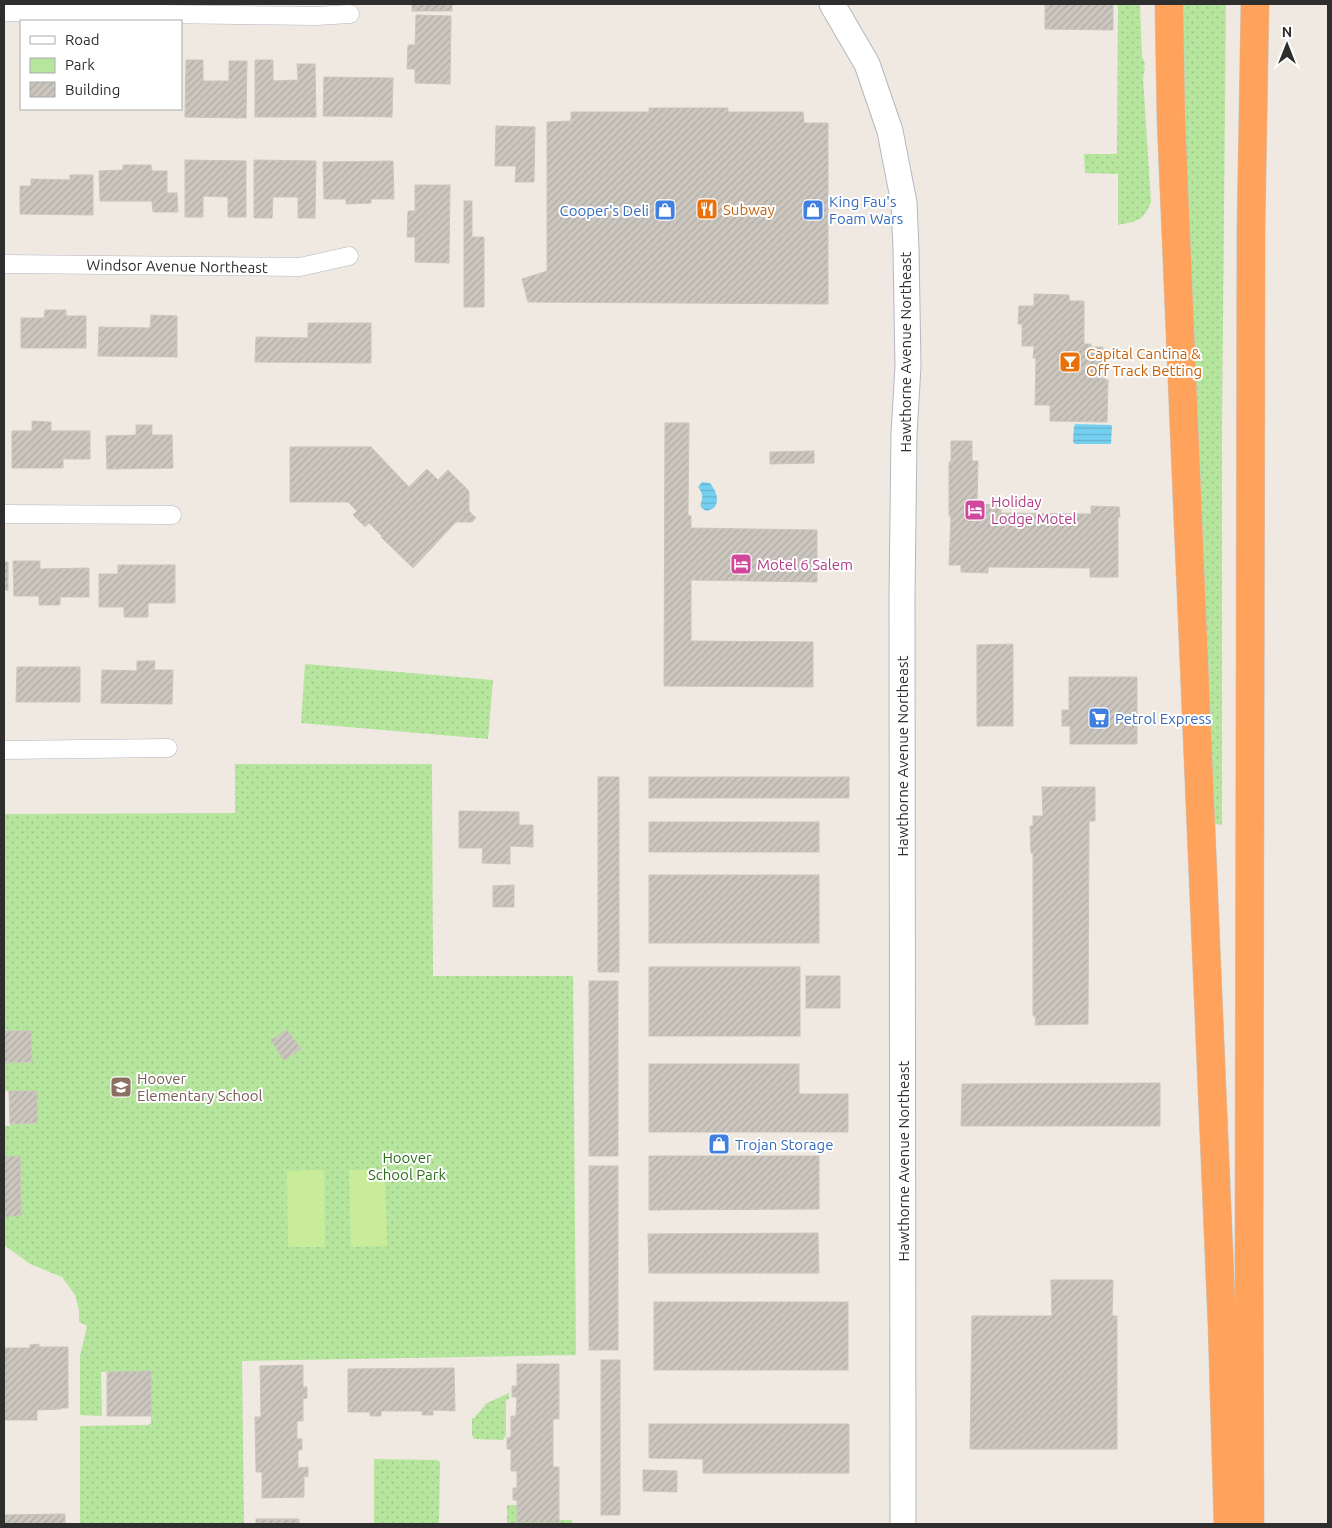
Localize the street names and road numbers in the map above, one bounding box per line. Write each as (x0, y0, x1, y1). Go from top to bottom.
street label: Hawthorne Avenue Northeast (897, 251, 914, 453)
street label: Windsor Avenue Northeast (86, 256, 268, 276)
street label: Hawthorne Avenue Northeast (894, 655, 911, 857)
street label: Hawthorne Avenue Northeast (895, 1060, 912, 1262)

